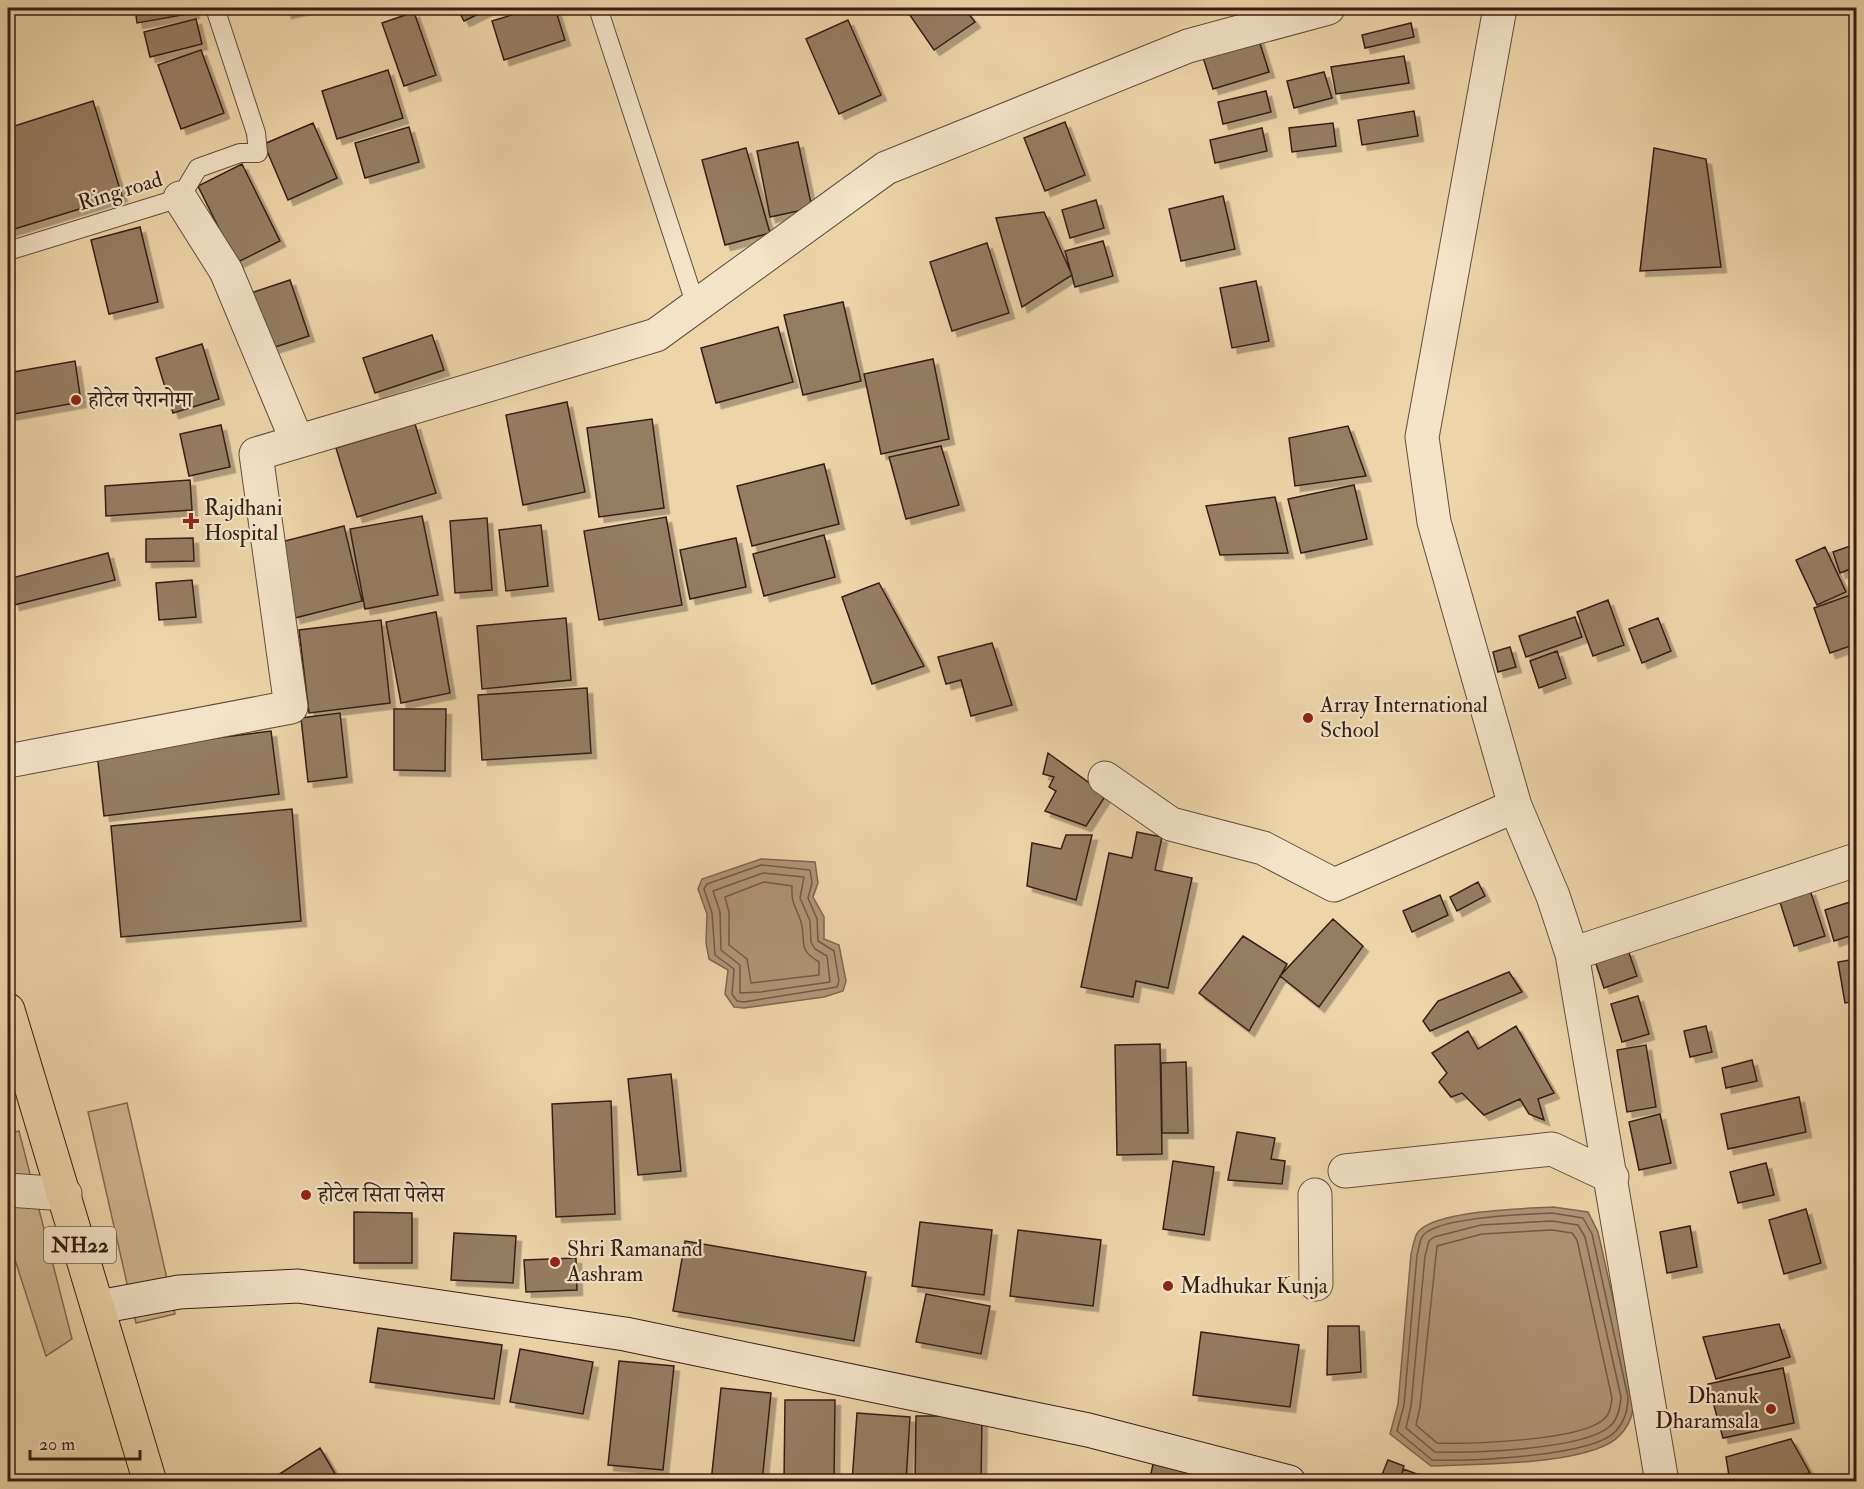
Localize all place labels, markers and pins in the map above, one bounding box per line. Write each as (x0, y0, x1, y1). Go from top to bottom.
place label: होटेल पेरानोमा (87, 386, 194, 414)
marker: होटेल पेरानोमा (69, 393, 83, 407)
place label: Rajdhani Hospital (204, 494, 283, 548)
marker: Rajdhani Hospital (182, 512, 200, 530)
place label: Array International School (1319, 691, 1488, 744)
marker: Array International School (1301, 711, 1315, 725)
place label: होटेल सिता पेलेस (317, 1181, 446, 1209)
marker: होटेल सिता पेलेस (299, 1188, 313, 1202)
place label: Shri Ramanand Aashram (566, 1235, 703, 1288)
marker: Shri Ramanand Aashram (548, 1255, 562, 1269)
place label: Madhukar Kunja (1180, 1272, 1329, 1300)
marker: Madhukar Kunja (1161, 1279, 1175, 1293)
place label: Dhanuk Dharamsala (1655, 1382, 1760, 1435)
marker: Dhanuk Dharamsala (1764, 1402, 1778, 1416)

